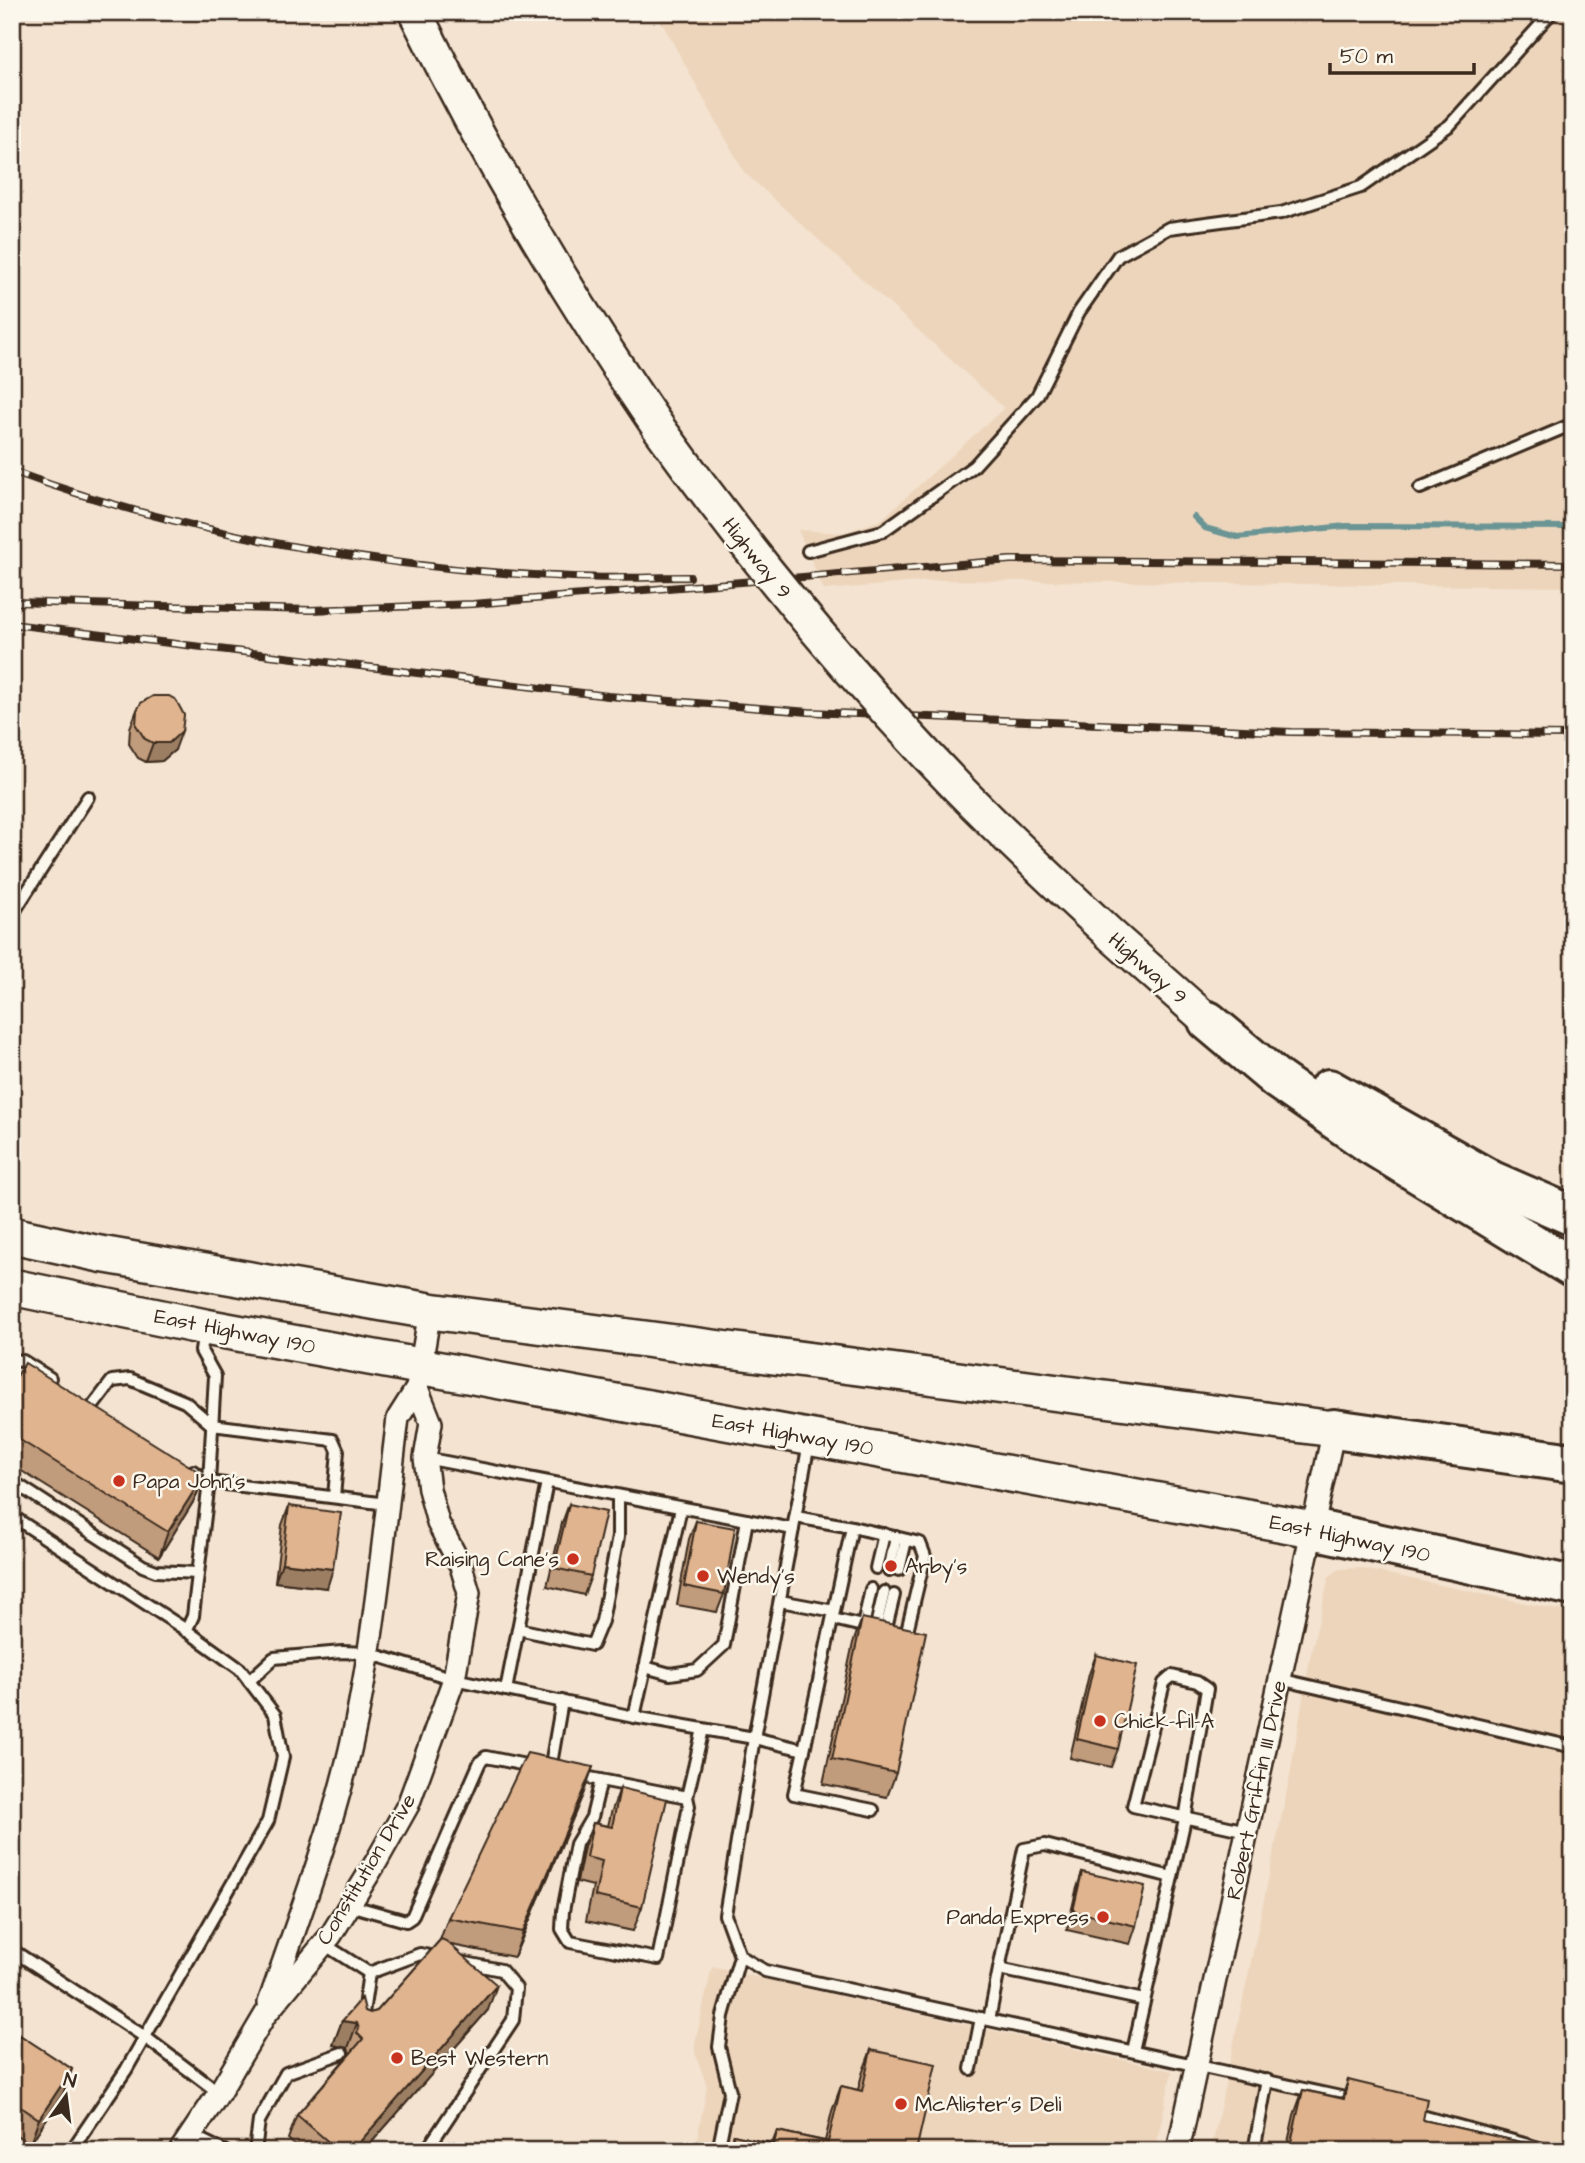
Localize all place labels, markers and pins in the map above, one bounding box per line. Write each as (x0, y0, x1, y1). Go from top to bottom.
place label: Papa John's (133, 1467, 246, 1497)
marker: Papa John's (111, 1473, 127, 1489)
place label: Raising Cane's (425, 1545, 559, 1576)
marker: Raising Cane's (565, 1551, 581, 1567)
place label: Arby's (905, 1552, 967, 1583)
marker: Arby's (883, 1558, 899, 1574)
place label: Wendy's (717, 1562, 795, 1593)
marker: Wendy's (695, 1568, 711, 1584)
place label: Chick-fil-A (1114, 1707, 1215, 1736)
marker: Chick-fil-A (1092, 1713, 1108, 1729)
place label: Panda Express (947, 1903, 1089, 1933)
marker: Panda Express (1095, 1909, 1111, 1925)
place label: Best Western (411, 2044, 548, 2073)
marker: Best Western (389, 2050, 405, 2066)
place label: McAlister's Deli (915, 2090, 1061, 2119)
marker: McAlister's Deli (893, 2096, 909, 2112)

